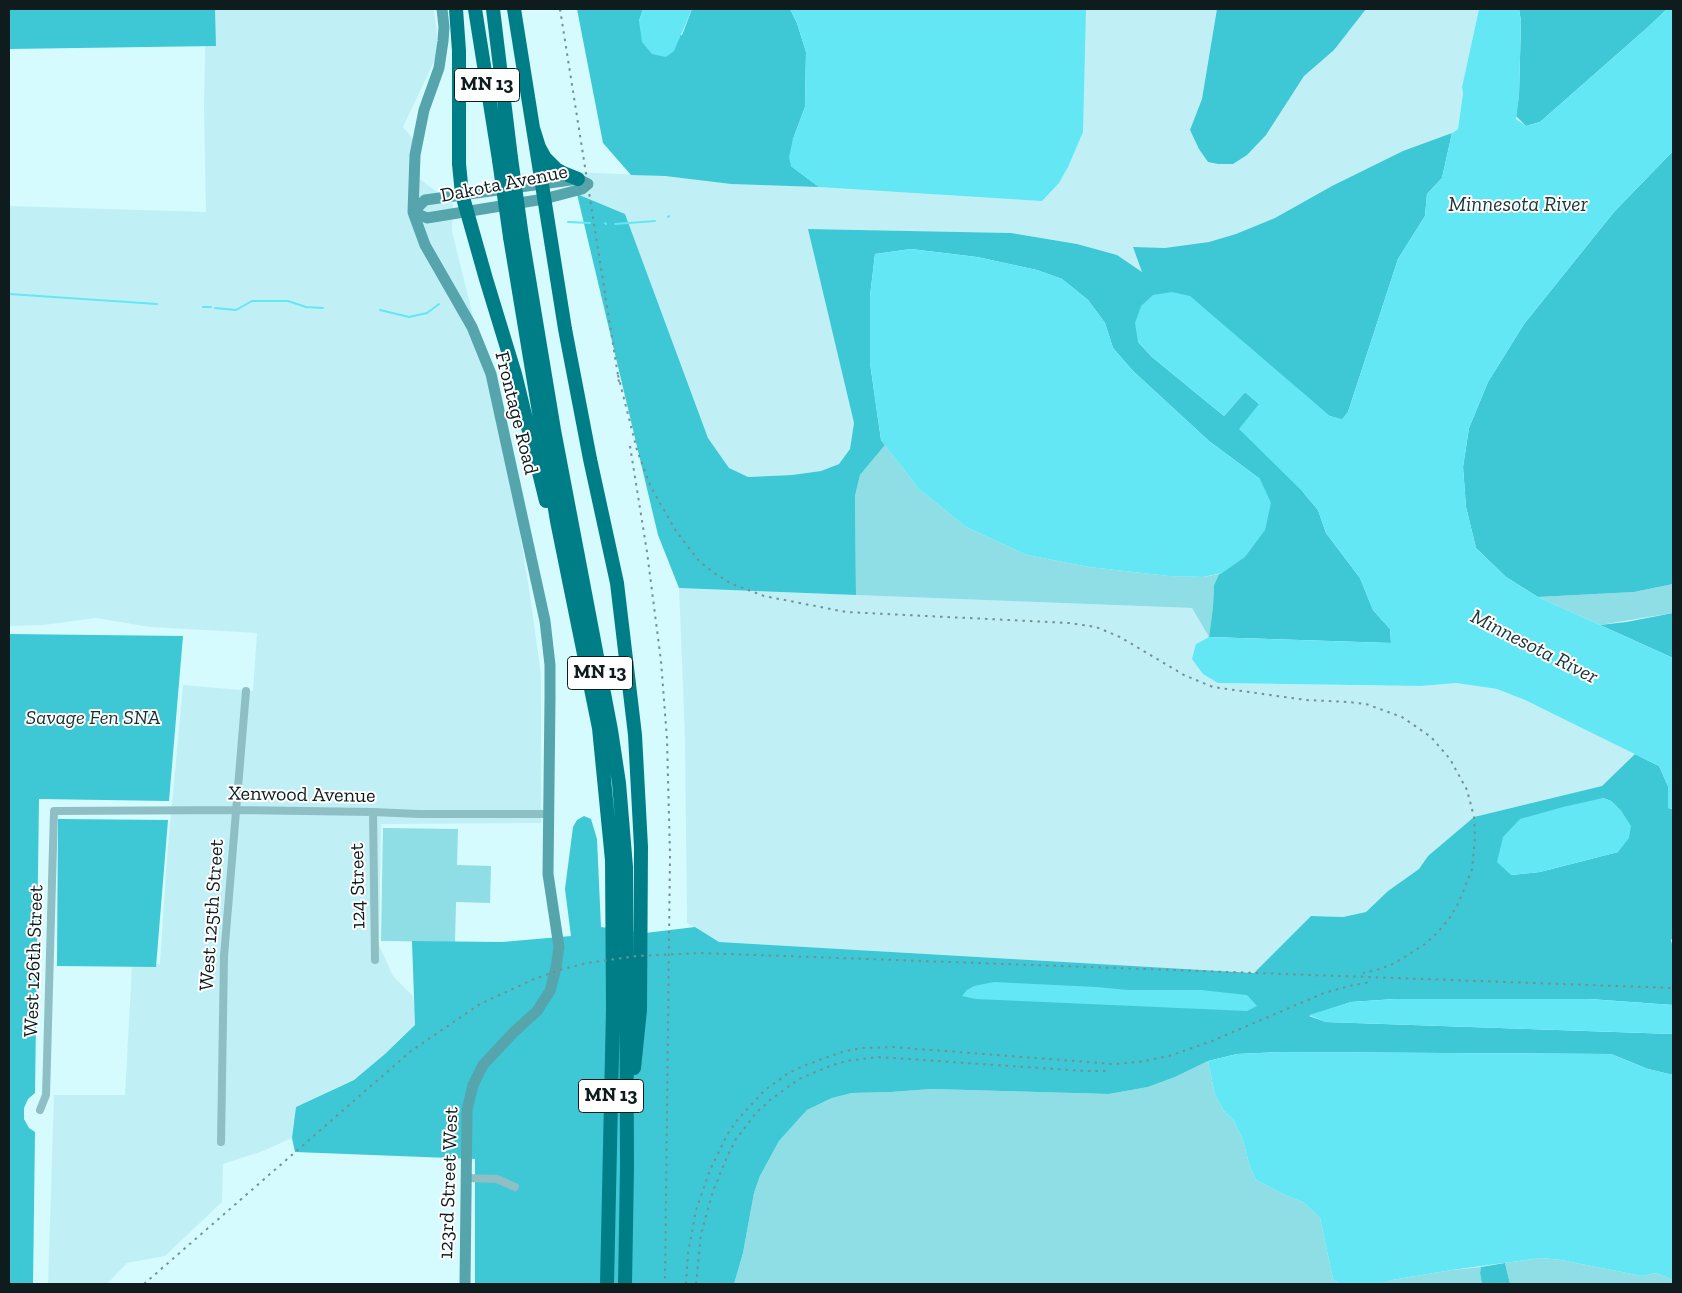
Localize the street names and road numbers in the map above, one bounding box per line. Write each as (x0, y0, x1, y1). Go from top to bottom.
road number: MN 13 (454, 68, 520, 102)
street label: Dakota Avenue (438, 160, 570, 208)
street label: Frontage Road (489, 349, 543, 477)
road number: MN 13 (568, 656, 632, 690)
street label: Xenwood Avenue (228, 782, 376, 808)
street label: West 125th Street (195, 838, 229, 992)
street label: 124 Street (345, 843, 371, 929)
street label: West 126th Street (19, 884, 49, 1038)
road number: MN 13 (578, 1080, 644, 1112)
street label: 123rd Street West (434, 1106, 464, 1260)

